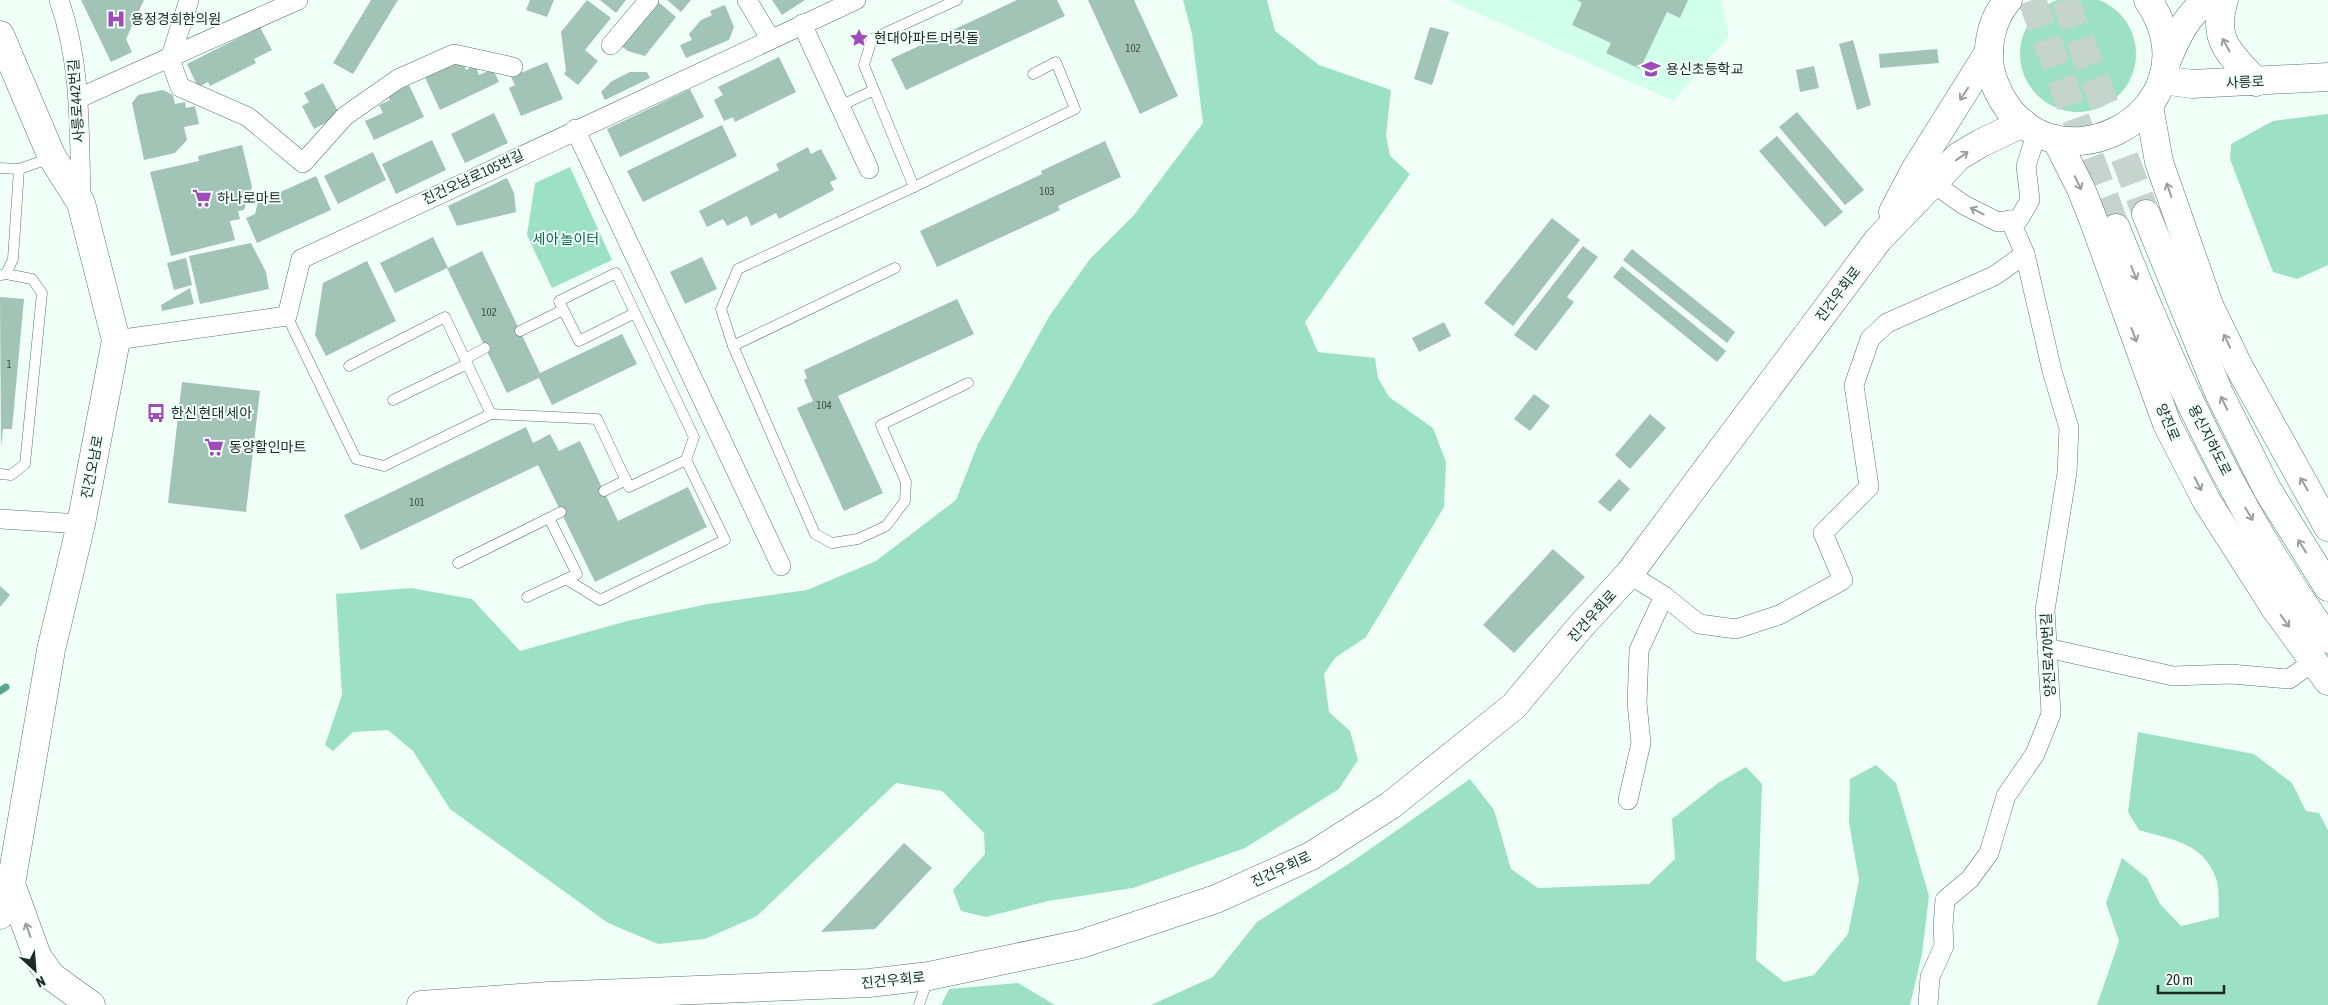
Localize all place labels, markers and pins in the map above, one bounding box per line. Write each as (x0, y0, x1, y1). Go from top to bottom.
hospital icon: 용정경희한의원 (105, 8, 127, 30)
place label: 용정경희한의원 (131, 11, 221, 27)
place icon: 현대아파트 머릿돌 (848, 27, 870, 49)
place label: 현대아파트 머릿돌 (874, 30, 979, 46)
school or university icon: 용신초등학교 (1640, 58, 1662, 80)
place label: 용신초등학교 (1666, 61, 1743, 77)
supermarket icon: 하나로마트 (191, 187, 213, 209)
place label: 하나로마트 (217, 190, 282, 206)
bus stop icon: 한신 현대 세아 (145, 402, 167, 424)
place label: 한신 현대 세아 (171, 405, 252, 421)
supermarket icon: 동양할인마트 (203, 436, 225, 458)
place label: 동양할인마트 (229, 439, 306, 455)

